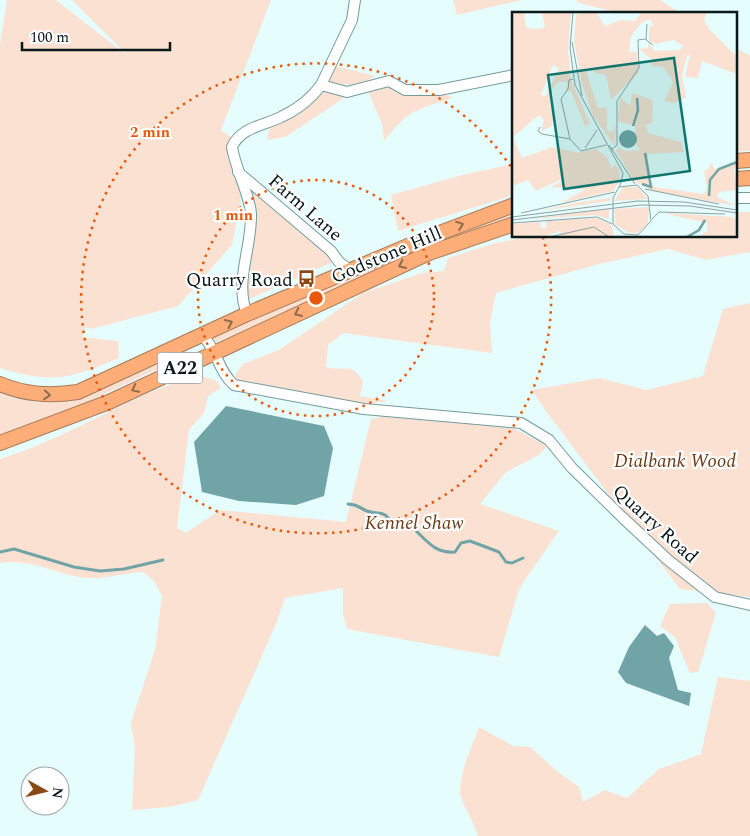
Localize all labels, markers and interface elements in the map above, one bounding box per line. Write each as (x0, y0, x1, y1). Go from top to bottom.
inset map (512, 12, 738, 238)
scale bar (22, 20, 170, 52)
text: 100 m (30, 26, 69, 49)
text: 2 min (130, 121, 170, 144)
street label: Farm Lane (261, 167, 349, 249)
text: 1 min (213, 204, 253, 227)
street label: Godstone Hill (327, 219, 447, 292)
one-way arrow (455, 221, 464, 231)
one-way arrow (398, 259, 407, 270)
place label: Quarry Road (186, 266, 293, 295)
bus stop icon: Quarry Road (297, 269, 317, 289)
centre of rings (307, 289, 325, 307)
one-way arrow (294, 307, 303, 318)
one-way arrow (224, 318, 233, 329)
road number: A22 (158, 352, 202, 383)
one-way arrow (131, 383, 140, 394)
one-way arrow (43, 389, 51, 400)
park label: Dialbank Wood (614, 447, 736, 476)
street label: Quarry Road (606, 478, 704, 571)
park label: Kennel Shaw (365, 509, 464, 538)
north arrow (20, 766, 70, 816)
text: N (46, 786, 69, 800)

